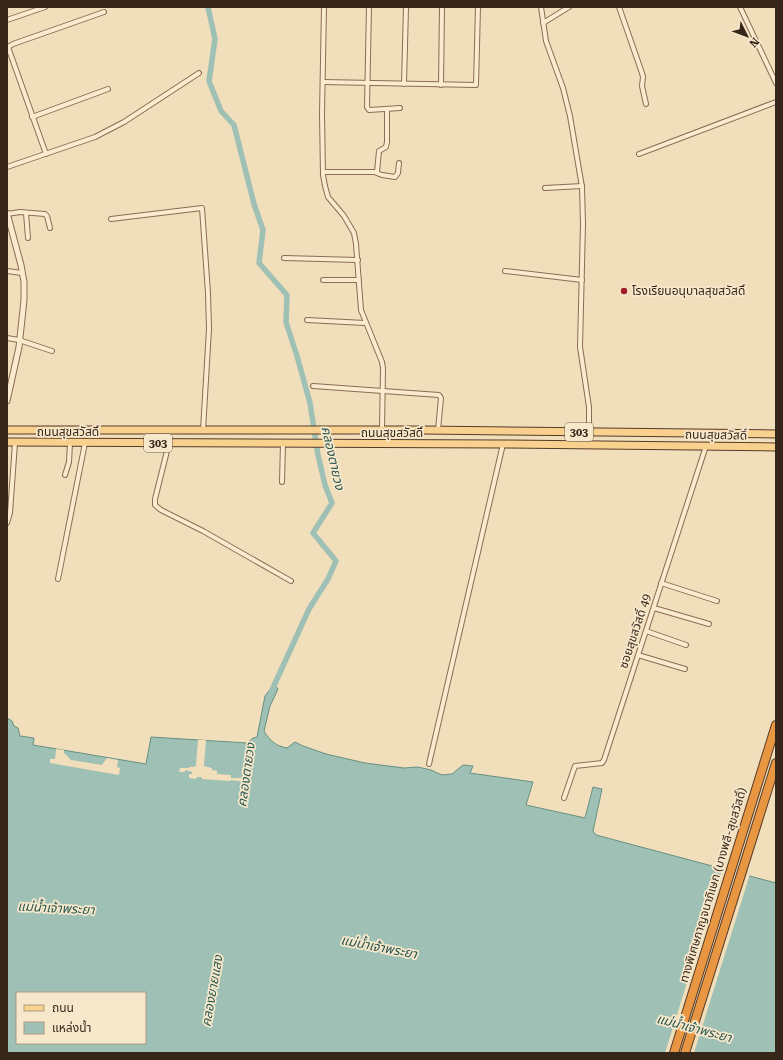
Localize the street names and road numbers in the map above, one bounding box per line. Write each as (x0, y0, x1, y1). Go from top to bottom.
road number: 303 (565, 423, 593, 441)
street label: ถนนสุขสวัสดิ์ (37, 425, 99, 439)
street label: ถนนสุขสวัสดิ์ (361, 426, 423, 440)
street label: ถนนสุขสวัสดิ์ (685, 427, 747, 443)
road number: 303 (144, 434, 172, 452)
street label: ซอยสุขสวัสดิ์ 49 (616, 592, 654, 670)
street label: ทางพิเศษกาญจนาภิเษก (บางพลี-สุขสวัสดิ์) (676, 786, 749, 984)

